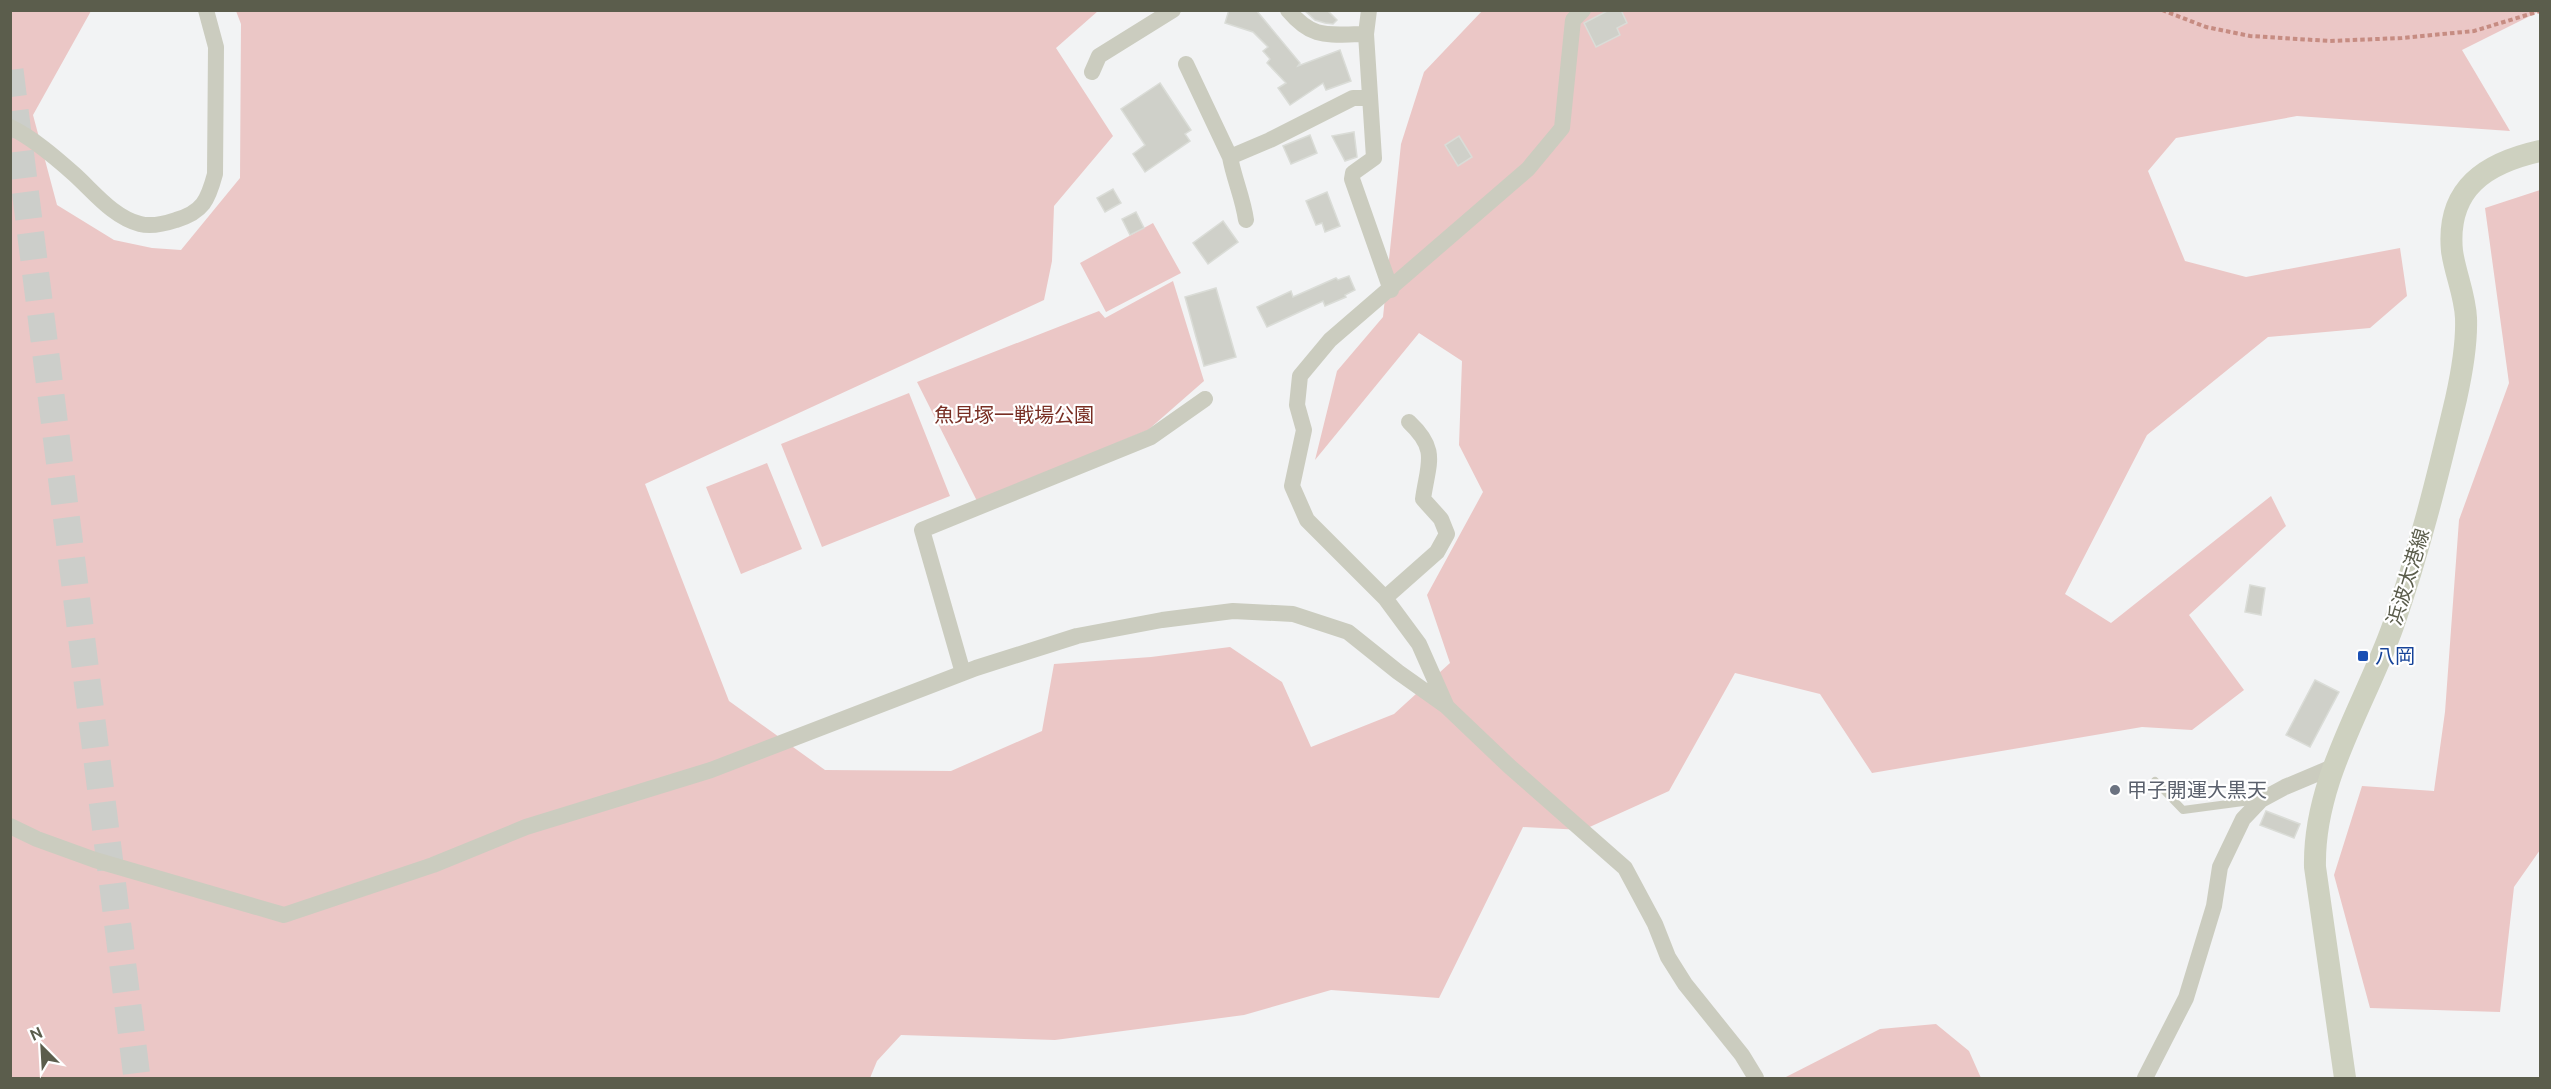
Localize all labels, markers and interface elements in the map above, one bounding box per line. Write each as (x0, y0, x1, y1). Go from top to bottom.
park label: 魚見塚一戦場公園 (934, 403, 1094, 426)
street label: 浜波太港線 (2382, 526, 2433, 628)
place label: 八岡 (2375, 644, 2415, 667)
marker: 八岡 (2356, 649, 2370, 663)
place label: 甲子開運大黒天 (2127, 778, 2267, 801)
marker: 甲子開運大黒天 (2108, 783, 2122, 797)
north arrow (12, 1017, 72, 1077)
text: N (27, 1023, 45, 1044)

